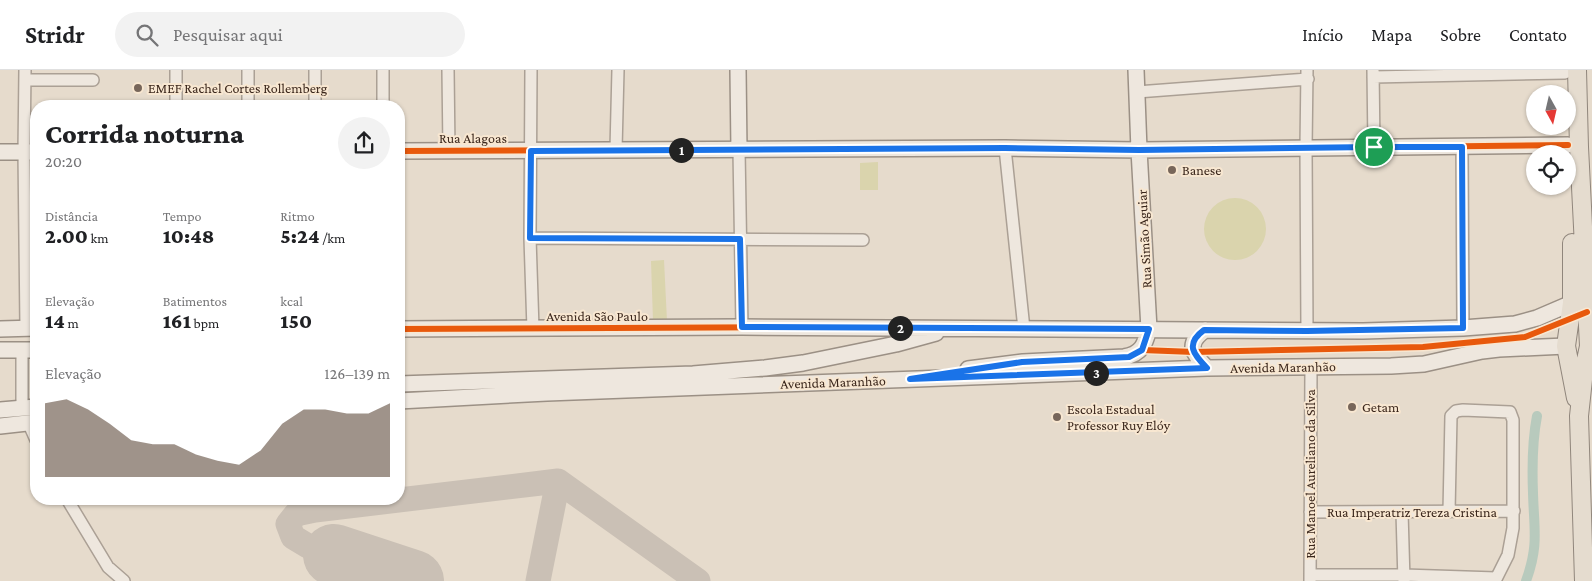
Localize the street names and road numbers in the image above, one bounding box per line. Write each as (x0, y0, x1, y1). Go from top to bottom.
street label: Rua Alagoas (439, 130, 507, 146)
street label: Rua Simão Aguiar (1133, 189, 1155, 289)
street label: Avenida São Paulo (546, 308, 648, 324)
street label: Avenida Maranhão (1230, 358, 1336, 376)
street label: Avenida Maranhão (780, 372, 886, 392)
street label: Rua Manoel Aureliano da Silva (1302, 389, 1318, 559)
street label: Rua Imperatriz Tereza Cristina (1327, 504, 1497, 520)

